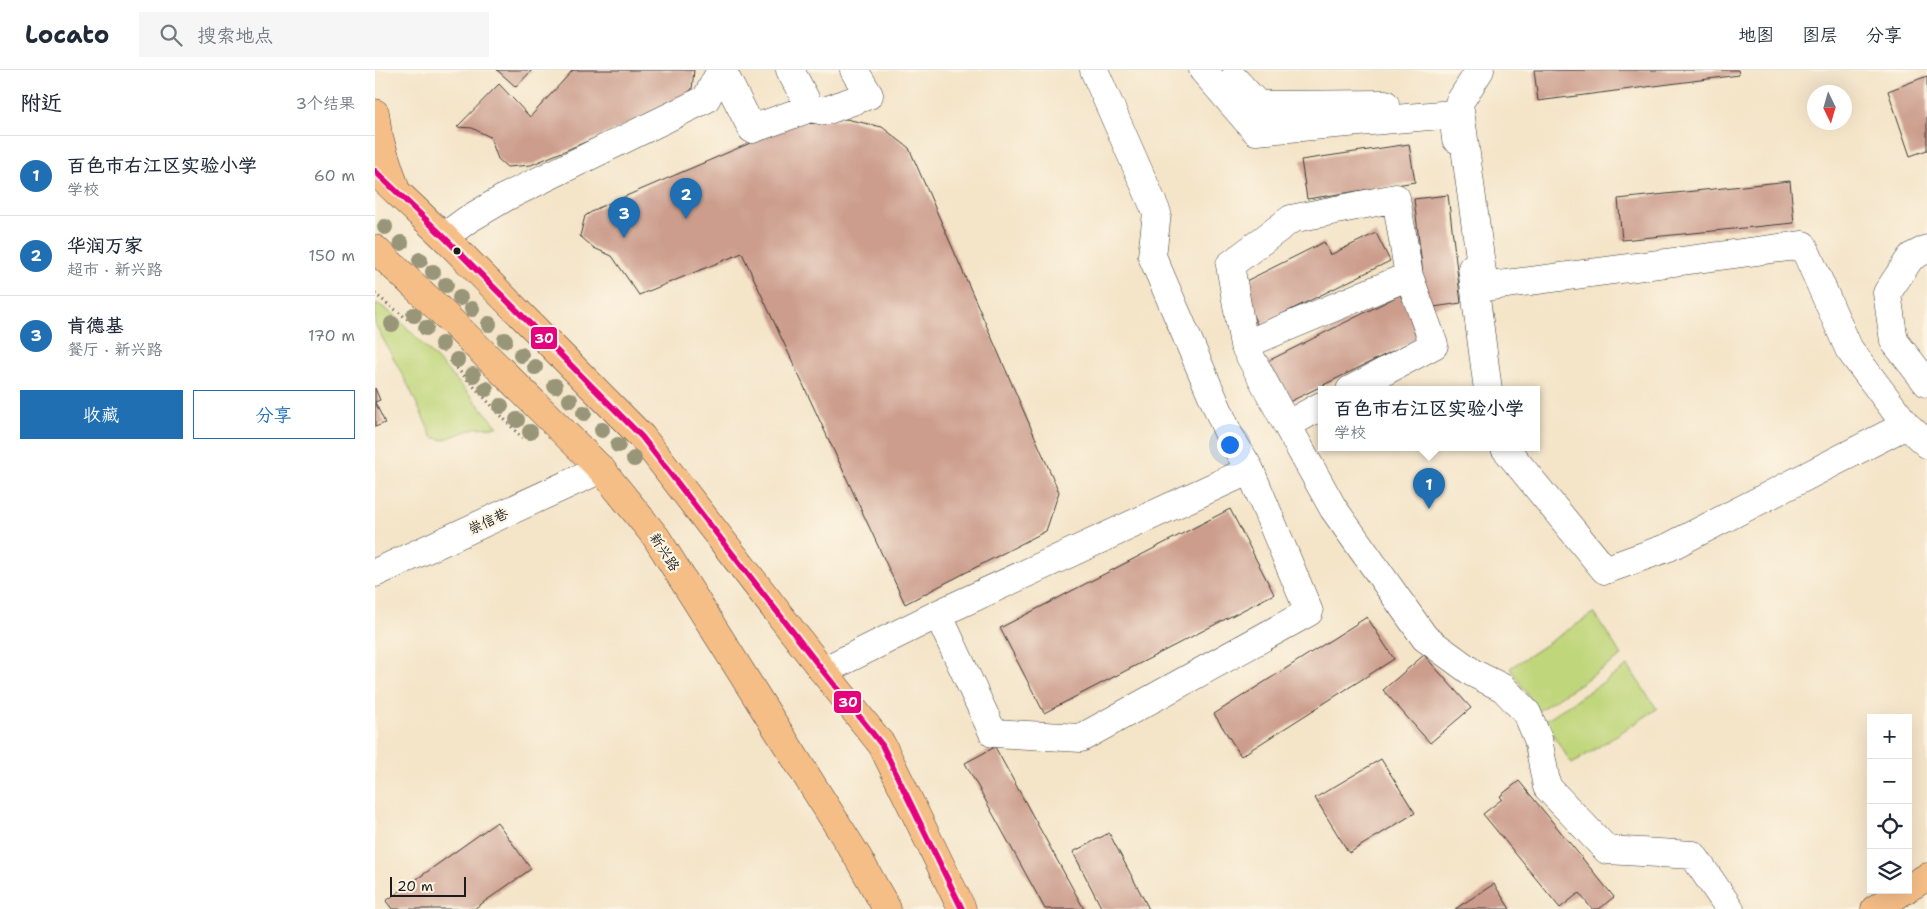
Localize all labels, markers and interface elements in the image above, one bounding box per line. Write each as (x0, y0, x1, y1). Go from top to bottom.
search box (139, 12, 489, 57)
text: Locato (25, 19, 109, 51)
icon: search (157, 21, 185, 49)
text: 搜索地点 (197, 23, 273, 48)
text: 地图 (1738, 23, 1774, 47)
text: 图层 (1802, 23, 1838, 47)
text: 分享 (1866, 23, 1902, 47)
north arrow (1807, 85, 1852, 130)
text: 附近 (20, 89, 62, 117)
text: 3个结果 (296, 93, 355, 114)
text: 百色市右江区实验小学 (67, 153, 257, 178)
text: 1 (32, 165, 40, 186)
text: 60 m (314, 165, 355, 186)
pin: 2 (670, 178, 702, 219)
text: 学校 (67, 179, 99, 200)
pin: 3 (608, 197, 640, 238)
text: 华润万家 (67, 233, 143, 258)
text: 2 (30, 245, 42, 266)
text: 150 m (308, 245, 355, 266)
unlabelled marker (452, 246, 462, 256)
text: 超市 · 新兴路 (67, 259, 162, 280)
text: 肯德基 (67, 313, 124, 338)
text: 3 (30, 325, 42, 346)
text: 170 m (308, 325, 355, 346)
line badge: 30 (530, 326, 558, 350)
text: 30 (534, 329, 554, 347)
text: 餐厅 · 新兴路 (67, 339, 162, 360)
popup (1318, 386, 1540, 451)
button: 收藏 (20, 390, 183, 439)
button: 分享 (193, 390, 355, 439)
text: 百色市右江区实验小学 (1334, 396, 1524, 421)
text: 学校 (1334, 422, 1366, 443)
your location (1217, 432, 1243, 458)
pin: 1 (1413, 468, 1445, 509)
street label: 崇信巷 (465, 504, 512, 538)
street label: 新兴路 (646, 529, 684, 575)
line badge: 30 (833, 690, 862, 714)
text: 30 (838, 693, 858, 711)
map controls (1867, 714, 1912, 894)
button: + (1867, 714, 1912, 759)
button: − (1867, 759, 1912, 804)
button: locate (1867, 804, 1912, 849)
button: layers (1867, 849, 1912, 894)
scale bar (390, 874, 466, 897)
text: 20 m (397, 877, 433, 895)

